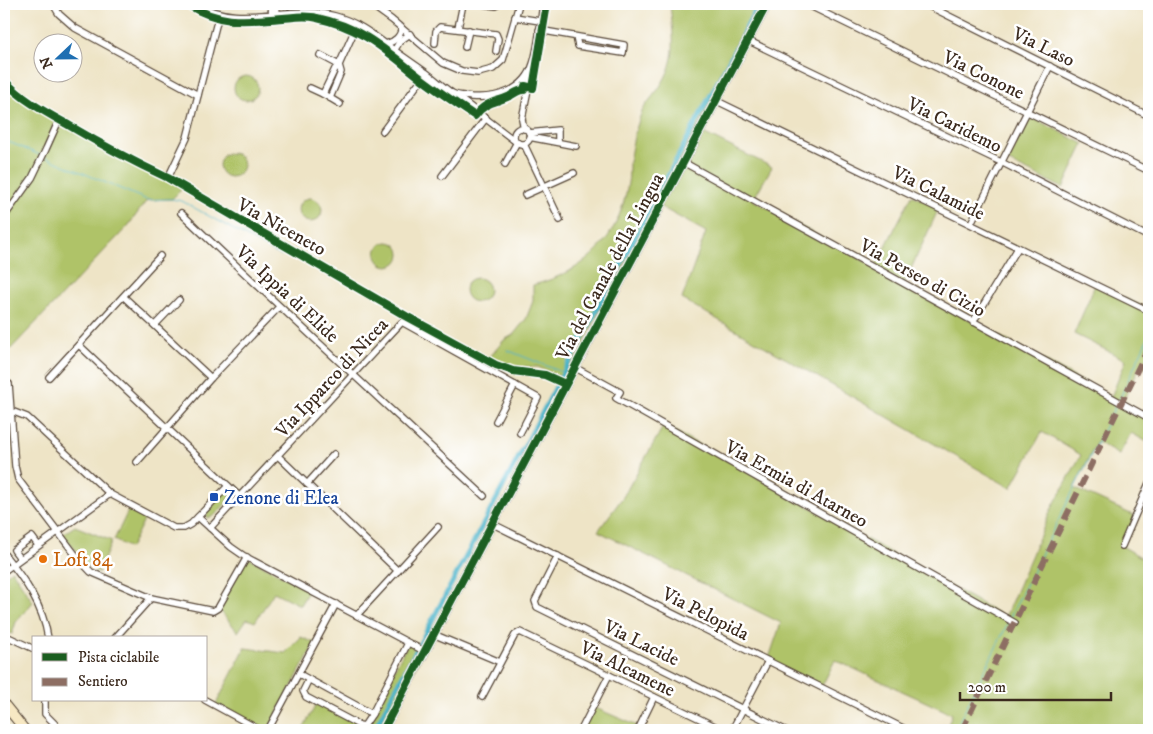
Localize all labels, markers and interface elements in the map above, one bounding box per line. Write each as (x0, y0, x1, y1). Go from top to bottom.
street label: Via Laso (1008, 22, 1078, 72)
north arrow (32, 32, 82, 82)
street label: Via Conone (938, 45, 1028, 105)
text: N (36, 53, 57, 71)
street label: Via Caridemo (902, 92, 1005, 158)
street label: Via Calamide (887, 161, 988, 226)
street label: Via del Canale della Lingua (551, 169, 669, 365)
street label: Via Niceneto (232, 193, 330, 261)
street label: Via Perseo di Cizio (854, 234, 989, 322)
street label: Via Ippia di Elide (230, 240, 343, 348)
street label: Via Ipparco di Nicea (270, 314, 393, 443)
street label: Via Ermia di Atarneo (720, 435, 872, 533)
place label: Zenone di Elea (224, 487, 338, 510)
marker: Zenone di Elea (208, 491, 220, 503)
place label: Loft 84 (53, 549, 114, 572)
marker: Loft 84 (37, 553, 49, 565)
street label: Via Pelopida (657, 582, 753, 646)
street label: Via Lacide (599, 615, 683, 672)
legend (32, 636, 208, 702)
street label: Via Alcamene (575, 636, 679, 702)
text: Pista ciclabile (78, 648, 159, 667)
scale bar (960, 669, 1112, 701)
text: Sentiero (78, 672, 128, 691)
text: 200 m (968, 678, 1006, 697)

